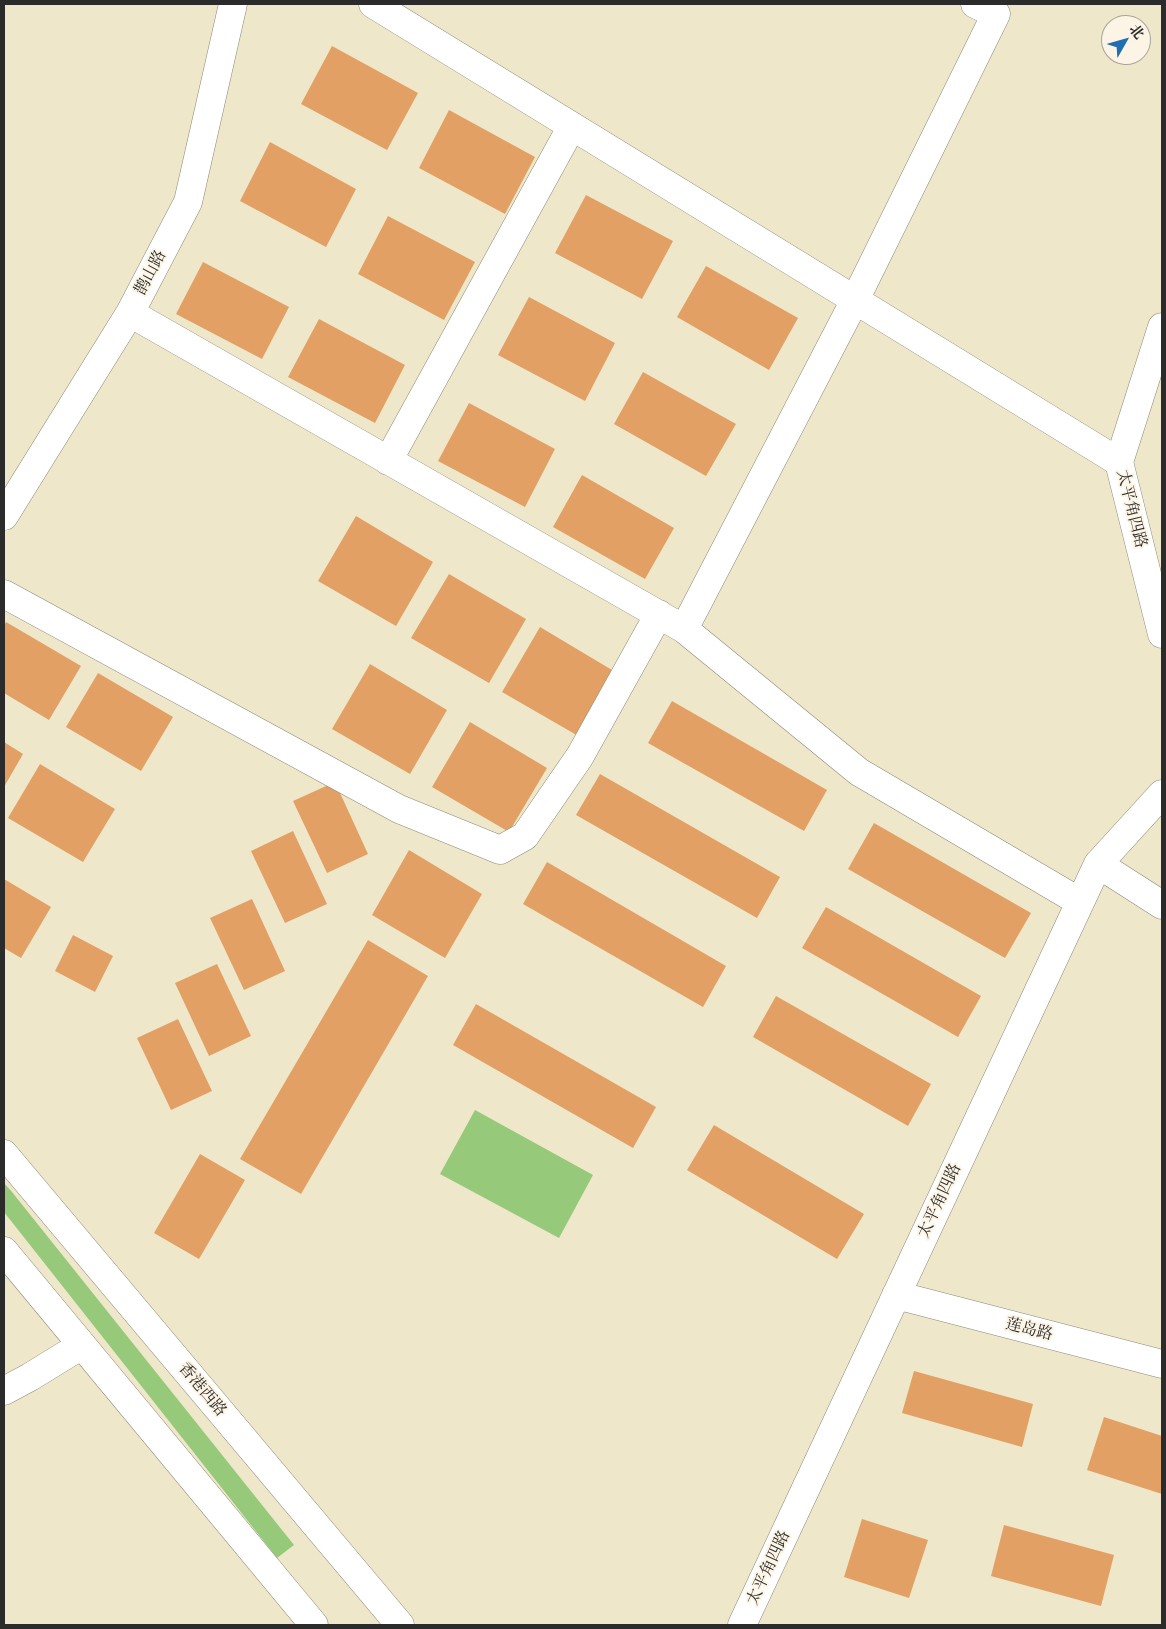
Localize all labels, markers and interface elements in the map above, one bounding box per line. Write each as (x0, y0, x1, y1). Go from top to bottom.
north arrow (1101, 15, 1151, 65)
text: 北 (1125, 20, 1149, 43)
street label: 鹊山路 (131, 247, 171, 299)
street label: 太平角四路 (1112, 468, 1150, 550)
street label: 太平角四路 (914, 1161, 966, 1241)
street label: 莲岛路 (1003, 1315, 1055, 1345)
street label: 香港西路 (174, 1359, 230, 1421)
street label: 太平角四路 (743, 1528, 795, 1608)

